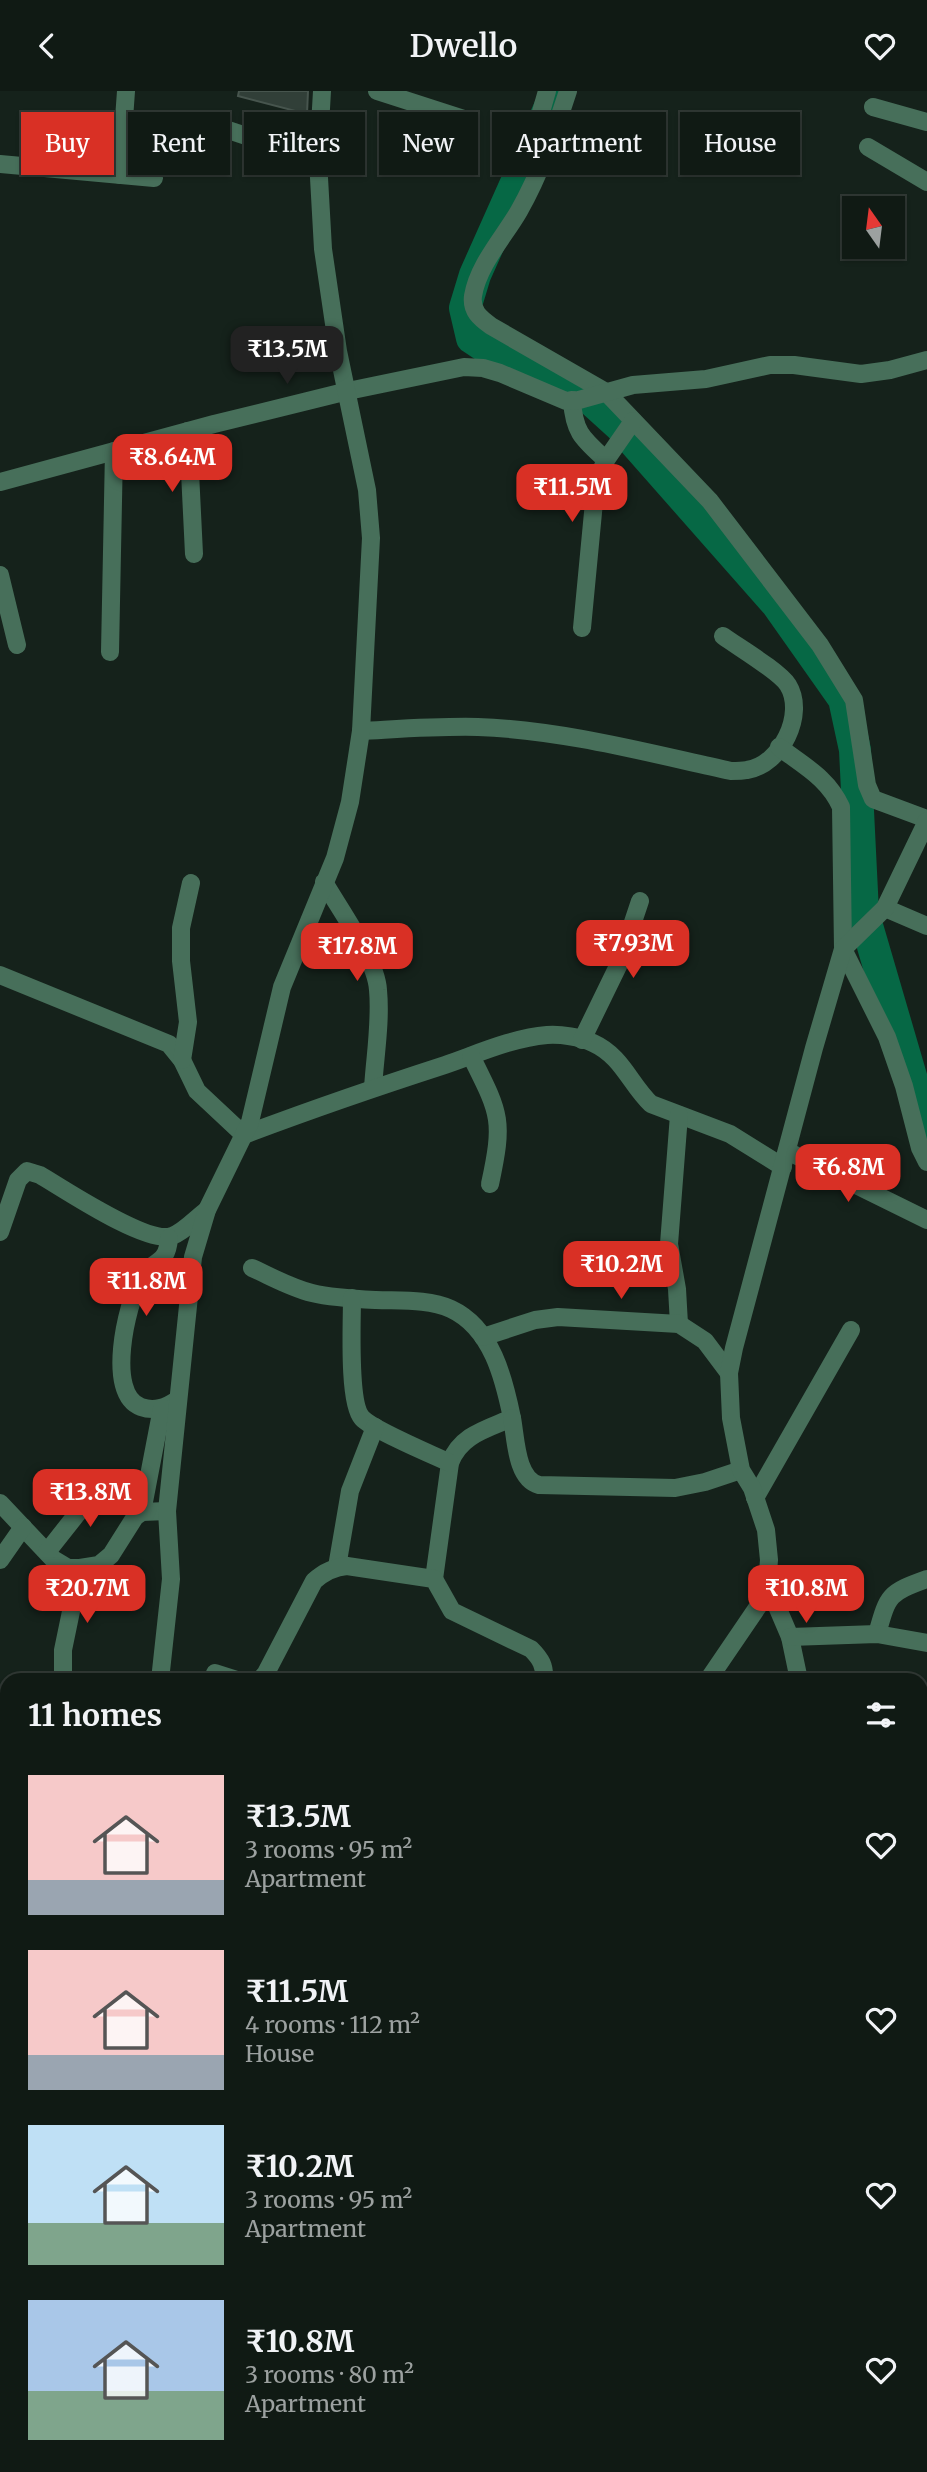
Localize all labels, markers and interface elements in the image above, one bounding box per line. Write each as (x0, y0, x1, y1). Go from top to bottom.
text: Dwello (410, 26, 517, 66)
icon: back (28, 27, 66, 65)
icon: heart (861, 27, 899, 65)
chip: Buy (21, 112, 114, 175)
chip: Rent (128, 112, 230, 175)
chip: Filters (244, 112, 365, 175)
chip: New (379, 112, 478, 175)
chip: Apartment (492, 112, 666, 175)
chip: House (680, 112, 800, 175)
north arrow (842, 196, 905, 259)
map controls (842, 196, 905, 259)
pin: ₹13.5M (230, 327, 344, 386)
text: ₹13.5M (246, 334, 328, 363)
pin: ₹8.64M (115, 435, 229, 494)
text: ₹8.64M (128, 442, 216, 471)
pin: ₹11.5M (515, 465, 629, 524)
text: ₹11.5M (532, 472, 612, 501)
pin: ₹7.93M (576, 921, 690, 980)
pin: ₹17.8M (300, 923, 414, 983)
text: ₹7.93M (592, 928, 674, 957)
text: ₹17.8M (317, 931, 397, 960)
pin: ₹6.8M (799, 1145, 897, 1204)
text: ₹6.8M (811, 1152, 885, 1181)
pin: ₹10.2M (564, 1241, 678, 1301)
text: ₹10.2M (579, 1249, 663, 1278)
pin: ₹11.8M (89, 1259, 203, 1318)
text: ₹11.8M (106, 1266, 186, 1295)
pin: ₹13.8M (33, 1469, 147, 1529)
text: ₹13.8M (49, 1477, 131, 1506)
pin: ₹20.7M (30, 1565, 144, 1625)
pin: ₹10.8M (749, 1565, 863, 1625)
text: ₹20.7M (44, 1573, 130, 1602)
text: ₹10.8M (764, 1573, 848, 1602)
text: 11 homes (28, 1696, 162, 1734)
icon: filters (862, 1696, 900, 1734)
text: ₹13.5M (245, 1797, 351, 1835)
icon: home (84, 1803, 168, 1887)
icon: heart (862, 1826, 900, 1864)
text: 3 rooms · 95 m² (245, 1835, 412, 1864)
text: Apartment (245, 1864, 366, 1893)
text: ₹11.5M (245, 1972, 348, 2010)
icon: home (84, 1978, 168, 2062)
icon: heart (862, 2001, 900, 2039)
text: 4 rooms · 112 m² (245, 2010, 420, 2039)
text: House (245, 2039, 314, 2068)
text: ₹10.2M (245, 2147, 354, 2185)
icon: home (84, 2153, 168, 2237)
icon: heart (862, 2176, 900, 2214)
text: 3 rooms · 95 m² (245, 2185, 412, 2214)
text: Apartment (245, 2214, 366, 2243)
text: ₹10.8M (245, 2322, 354, 2360)
icon: home (84, 2328, 168, 2412)
icon: heart (862, 2351, 900, 2389)
text: 3 rooms · 80 m² (245, 2360, 414, 2389)
text: Apartment (245, 2389, 366, 2418)

